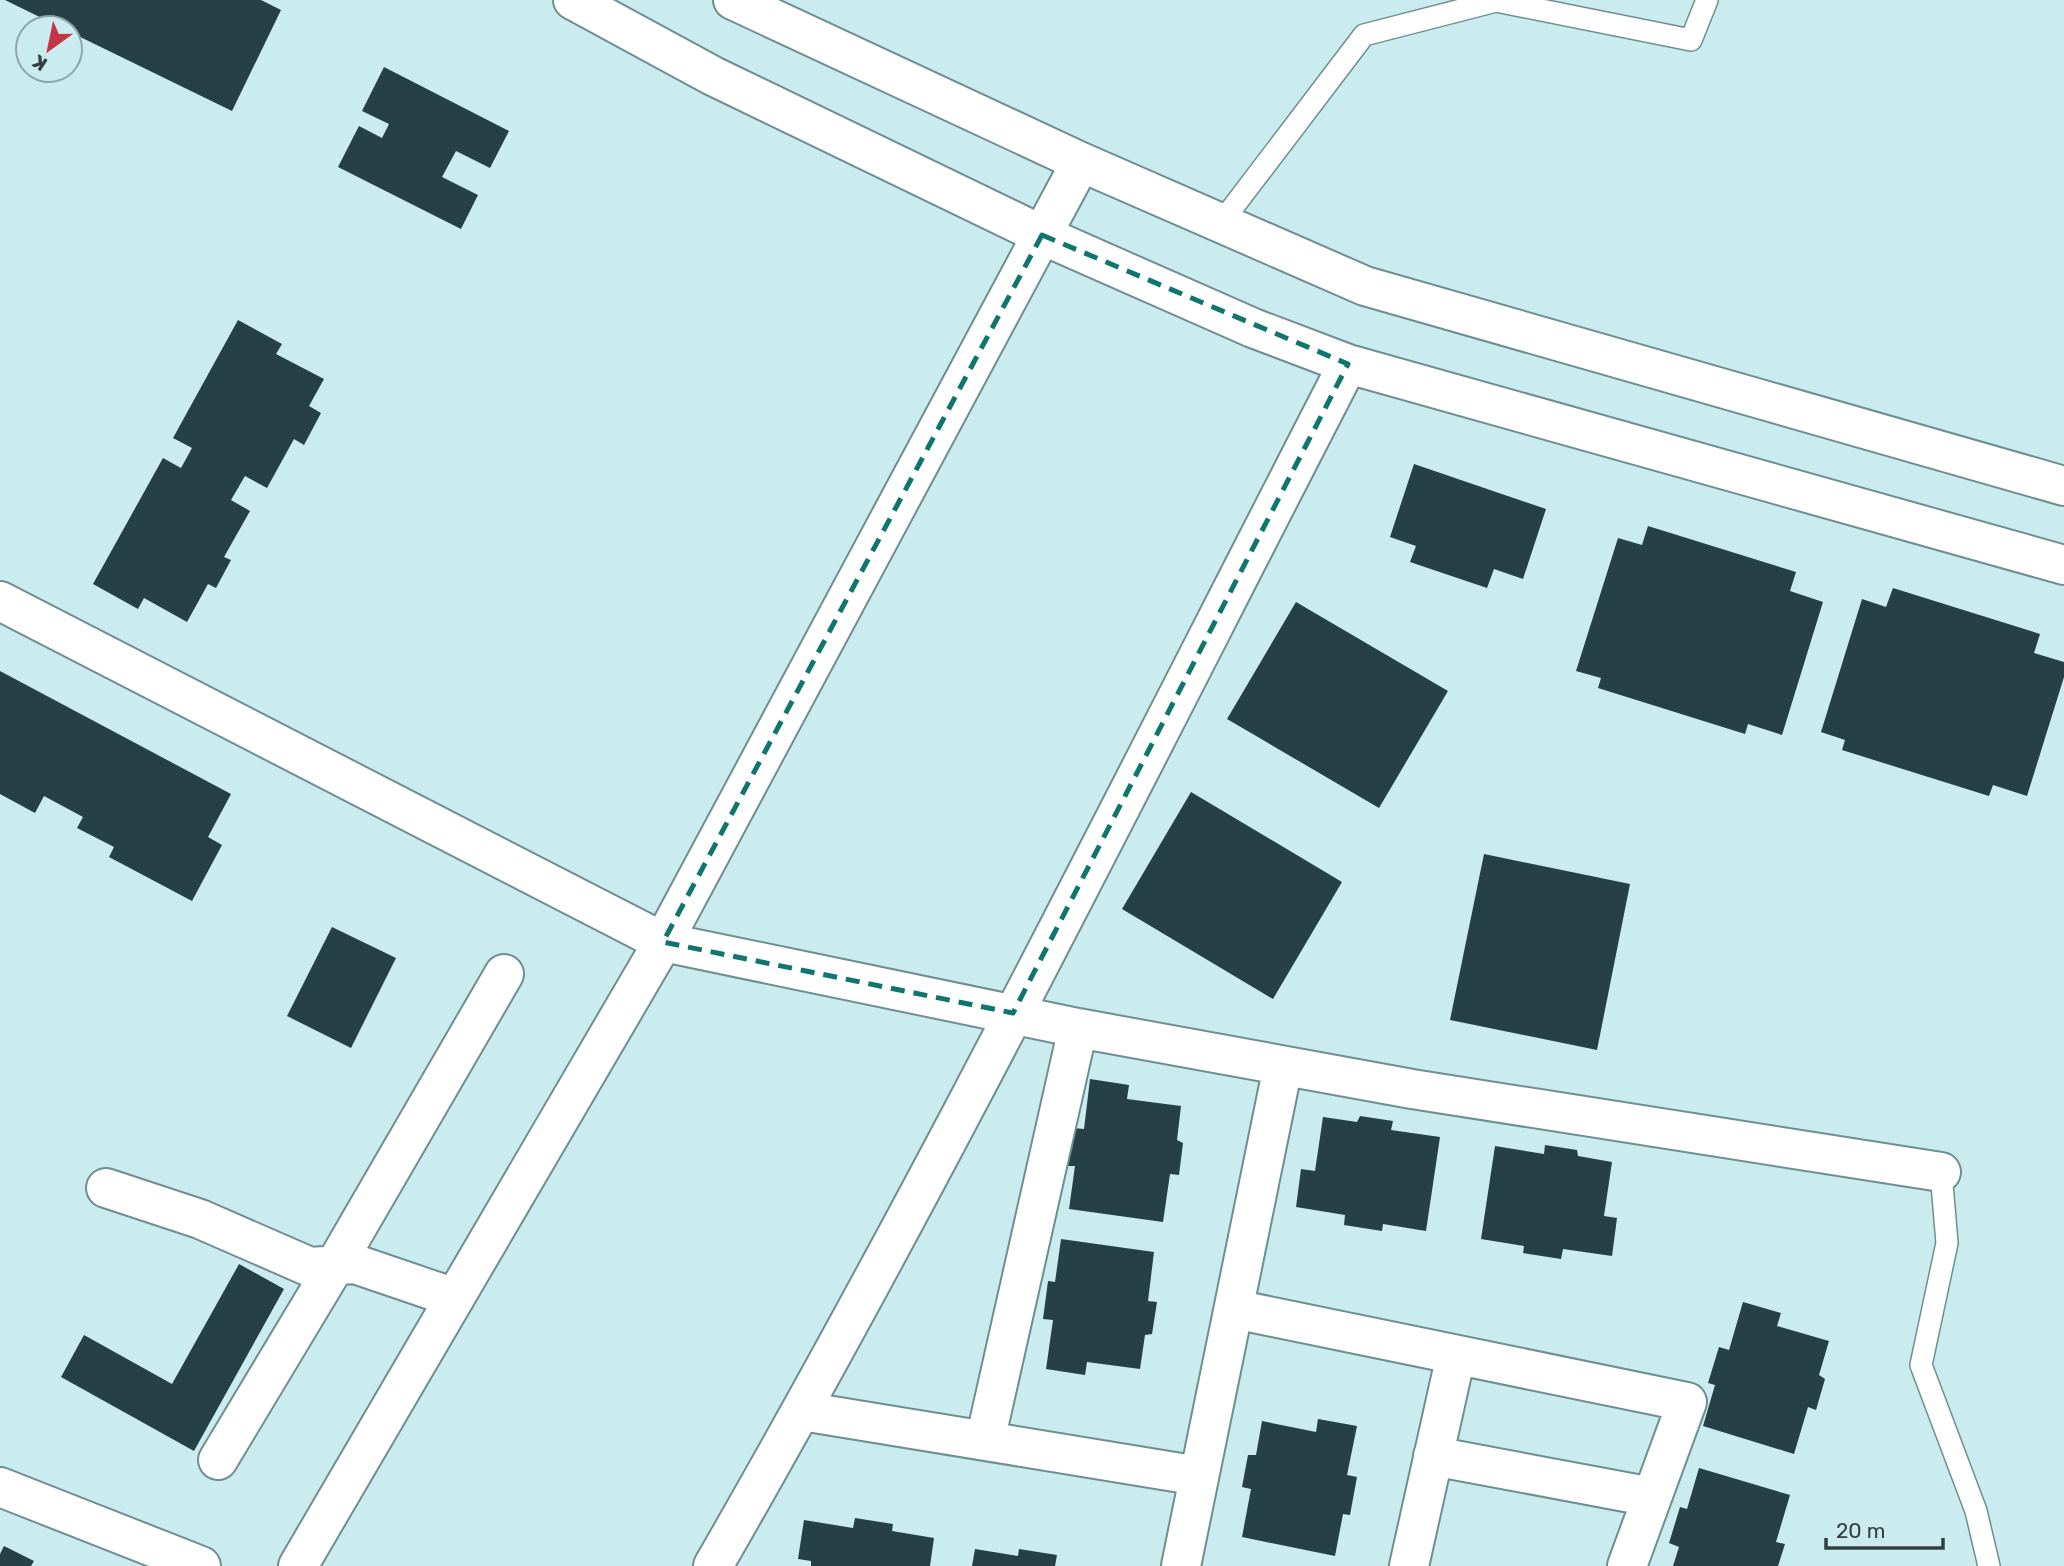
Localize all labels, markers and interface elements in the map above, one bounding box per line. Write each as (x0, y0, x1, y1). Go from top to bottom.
north arrow (14, 14, 84, 84)
text: K (28, 50, 52, 76)
scale bar (1826, 1506, 1943, 1550)
text: 20 m (1836, 1518, 1885, 1543)

